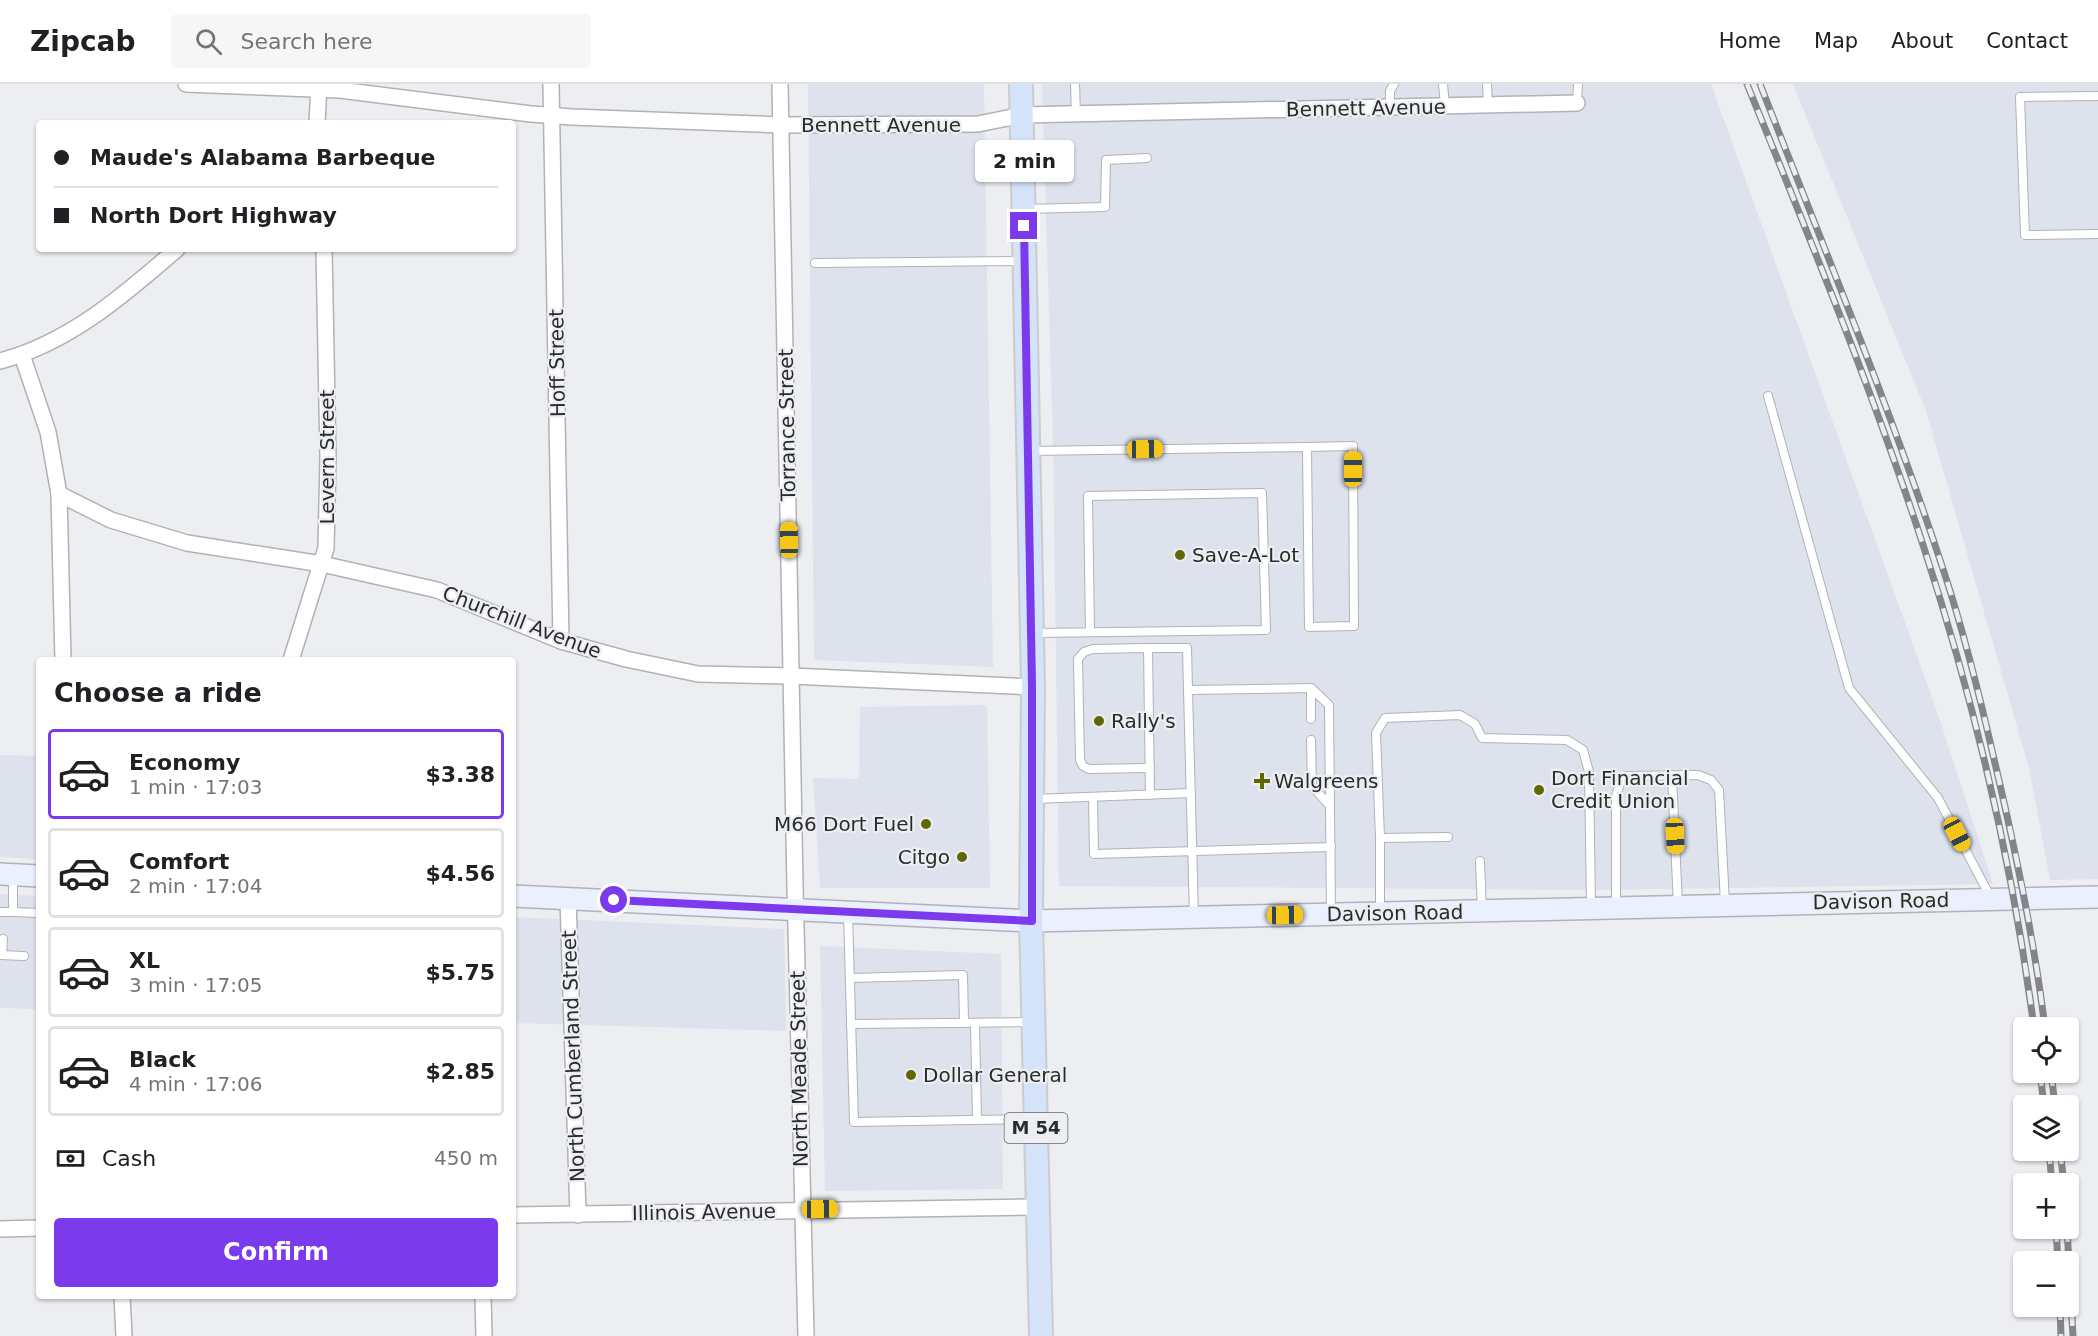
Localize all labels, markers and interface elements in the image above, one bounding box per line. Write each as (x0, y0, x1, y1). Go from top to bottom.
search box (171, 14, 591, 68)
text: Zipcab (30, 25, 135, 58)
icon: search (192, 25, 225, 58)
text: Search here (240, 29, 373, 54)
text: Home (1719, 29, 1781, 53)
text: Map (1814, 29, 1858, 53)
text: About (1891, 29, 1953, 53)
text: Contact (1986, 29, 2068, 53)
street label: Bennett Avenue (1286, 95, 1446, 121)
street label: Bennett Avenue (801, 113, 961, 137)
callout: 2 min (974, 139, 1074, 181)
text: Maude's Alabama Barbeque (90, 145, 435, 170)
text: 2 min (993, 149, 1056, 173)
text: North Dort Highway (90, 203, 337, 228)
route end (1010, 212, 1037, 239)
street label: Hoff Street (544, 309, 570, 417)
street label: Torrance Street (774, 348, 800, 502)
street label: Levern Street (315, 389, 339, 524)
car (1127, 440, 1163, 458)
car (1344, 451, 1362, 487)
car (780, 522, 798, 558)
place label: Save-A-Lot (1192, 543, 1299, 567)
marker: Save-A-Lot (1173, 548, 1187, 562)
street label: Churchill Avenue (439, 581, 605, 663)
text: Choose a ride (54, 677, 262, 708)
place label: Rally's (1111, 709, 1176, 733)
marker: Rally's (1092, 714, 1106, 728)
icon: car (57, 747, 111, 801)
text: Economy (129, 750, 240, 775)
text: $3.38 (425, 762, 495, 787)
place label: Dort Financial Credit Union (1551, 766, 1689, 813)
place label: Walgreens (1274, 769, 1379, 793)
marker: Walgreens (1255, 774, 1269, 788)
text: 1 min · 17:03 (129, 775, 263, 799)
marker: Dort Financial Credit Union (1532, 783, 1546, 797)
place label: M66 Dort Fuel (774, 812, 914, 836)
car (1941, 814, 1973, 854)
marker: M66 Dort Fuel (919, 817, 933, 831)
car (1665, 818, 1685, 854)
place label: Citgo (898, 845, 950, 869)
icon: car (57, 846, 111, 900)
text: Comfort (129, 849, 229, 874)
marker: Citgo (955, 850, 969, 864)
text: $4.56 (425, 861, 495, 886)
text: 2 min · 17:04 (129, 874, 263, 898)
route start (600, 886, 627, 913)
street label: Davison Road (1812, 888, 1950, 914)
street label: Davison Road (1326, 900, 1464, 926)
car (1267, 906, 1303, 924)
street label: North Cumberland Street (557, 930, 589, 1182)
icon: car (57, 945, 111, 999)
text: XL (129, 948, 160, 973)
text: $5.75 (425, 960, 495, 985)
street label: North Meade Street (785, 971, 813, 1167)
text: 3 min · 17:05 (129, 973, 263, 997)
map controls (2013, 1017, 2079, 1317)
button: locate (2013, 1017, 2079, 1083)
icon: car (57, 1044, 111, 1098)
text: Black (129, 1047, 196, 1072)
text: $2.85 (425, 1059, 495, 1084)
place label: Dollar General (923, 1063, 1067, 1087)
marker: Dollar General (904, 1068, 918, 1082)
text: 4 min · 17:06 (129, 1072, 263, 1096)
button: layers (2013, 1095, 2079, 1161)
road number: M 54 (1004, 1113, 1068, 1143)
icon: cash (54, 1142, 87, 1175)
text: Cash (102, 1146, 156, 1171)
text: 450 m (434, 1146, 498, 1170)
button: + (2013, 1173, 2079, 1239)
street label: Illinois Avenue (632, 1199, 776, 1225)
car (802, 1200, 838, 1218)
button: Confirm (54, 1218, 498, 1287)
button: − (2013, 1251, 2079, 1317)

